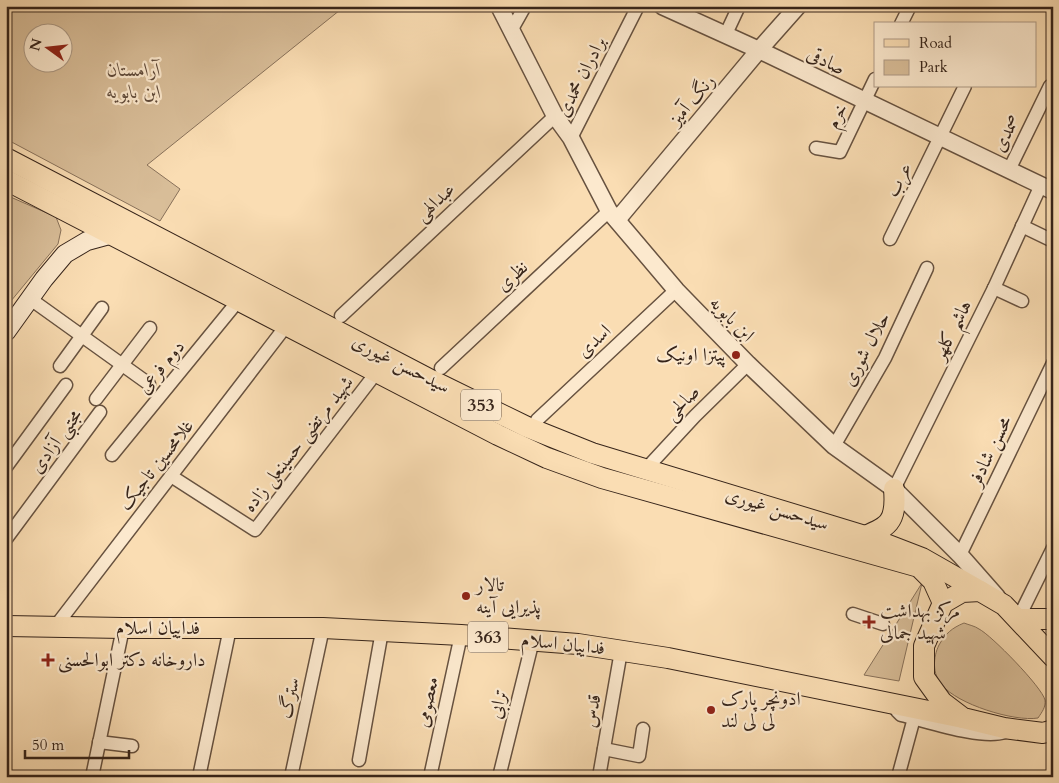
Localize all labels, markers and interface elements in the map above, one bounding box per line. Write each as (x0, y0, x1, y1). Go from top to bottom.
north arrow (22, 22, 72, 72)
legend (874, 22, 1036, 88)
street label: برادران محمدی (550, 32, 613, 122)
text: Road (919, 33, 952, 53)
text: N (25, 36, 47, 53)
street label: صادقی (802, 41, 850, 81)
park label: آرامستان ابن بابویه (107, 57, 161, 105)
text: Park (919, 57, 948, 77)
street label: رنگ آمیز (662, 69, 721, 133)
street label: خرم (820, 99, 857, 134)
street label: صمدی (986, 110, 1026, 156)
street label: عرب (879, 158, 919, 202)
street label: عبدالهی (409, 177, 461, 227)
street label: نظری (490, 255, 534, 297)
street label: ابن بابویه (704, 290, 760, 348)
street label: هاشم کلهر (925, 296, 983, 369)
street label: حلال شوری (836, 307, 896, 391)
street label: اسدی (571, 318, 617, 364)
street label: سیدحسن غیوری (348, 328, 454, 400)
street label: دوم فرعی (131, 335, 193, 401)
place label: پیتزا اونیک (656, 342, 726, 368)
marker: پیتزا اونیک (730, 349, 742, 361)
street label: شهید مرتضی حسینعلی زاده (237, 370, 360, 518)
street label: صالحی (659, 379, 705, 427)
road number: 353 (461, 390, 501, 420)
street label: مجتبی آزادی (24, 403, 90, 480)
street label: محسن شادفر (961, 411, 1018, 492)
street label: غلامحسین تاجیک (112, 414, 200, 516)
street label: سیدحسن غیوری (722, 481, 832, 537)
place label: تالار پذیرایی آینه (474, 572, 541, 620)
marker: تالار پذیرایی آینه (460, 590, 472, 602)
place label: مرکز بهداشت شهید جمالی (880, 598, 960, 646)
street label: فداییان اسلام (116, 615, 200, 644)
marker: مرکز بهداشت شهید جمالی (862, 615, 876, 629)
road number: 363 (468, 622, 508, 652)
street label: فداییان اسلام (519, 627, 606, 664)
place label: داروخانه دکتر ابوالحسنی (58, 647, 206, 673)
marker: داروخانه دکتر ابوالحسنی (42, 654, 54, 666)
street label: معصومی (409, 674, 445, 730)
street label: سترگ (272, 675, 306, 721)
street label: ترابی (482, 686, 515, 722)
place label: ادونچر پارک لی لی لند (721, 686, 801, 734)
street label: قدس (576, 692, 608, 730)
marker: ادونچر پارک لی لی لند (705, 704, 717, 716)
scale bar (25, 728, 129, 760)
text: 50 m (32, 735, 64, 755)

